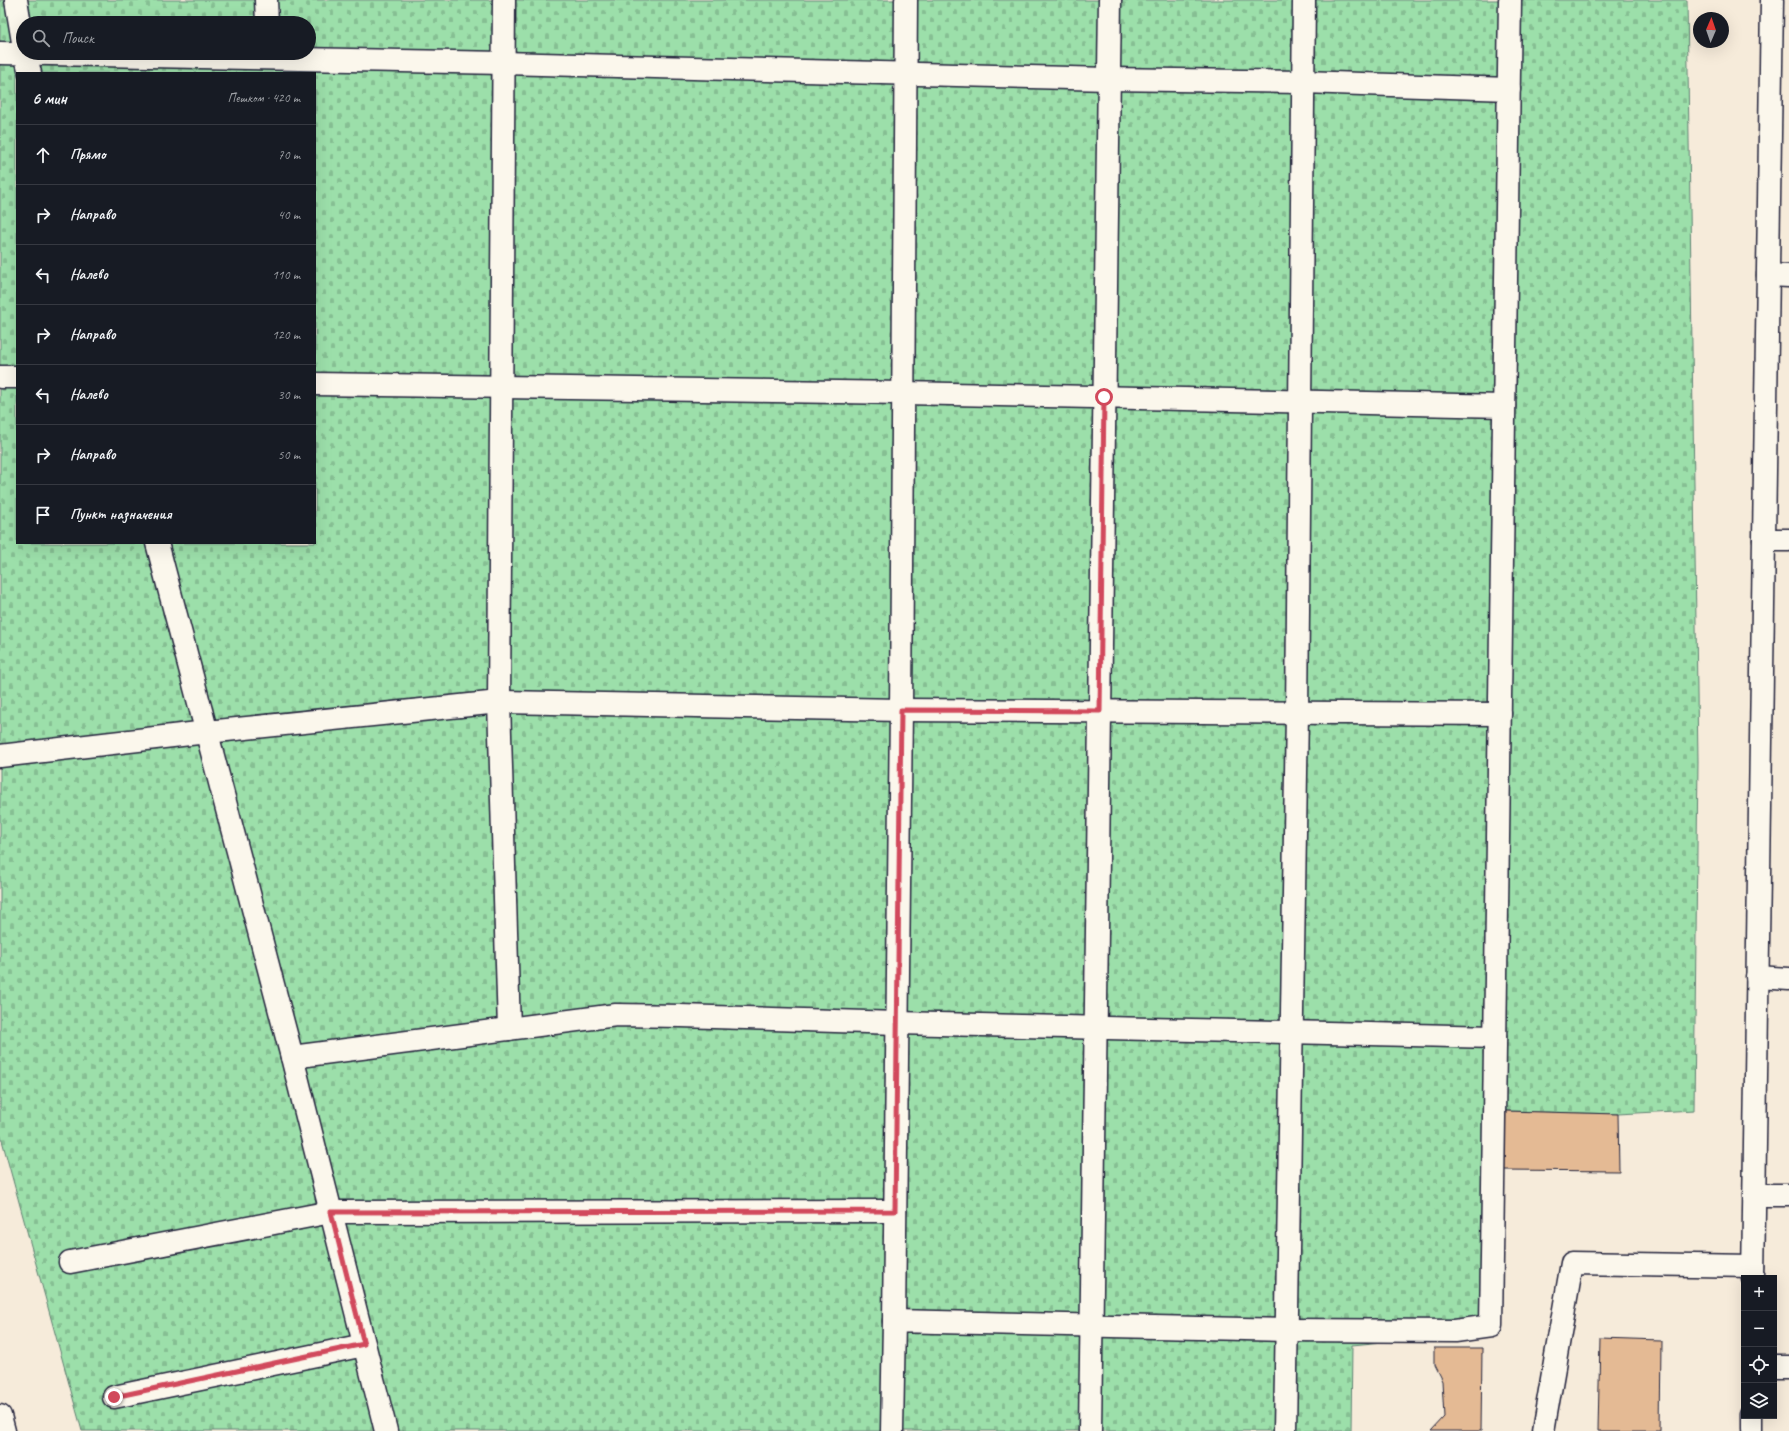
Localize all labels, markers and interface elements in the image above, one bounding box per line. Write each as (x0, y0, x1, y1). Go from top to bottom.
north arrow (1693, 12, 1729, 48)
search box (16, 16, 316, 60)
icon: search (30, 27, 52, 49)
text: Поиск (62, 29, 94, 48)
text: 6 мин (32, 88, 67, 109)
text: Пешком · 420 m (227, 90, 300, 106)
icon: ahead (32, 144, 54, 166)
text: Прямо (70, 145, 106, 164)
text: 70 m (278, 147, 300, 163)
icon: right (32, 204, 54, 226)
text: Направо (70, 205, 116, 224)
text: 40 m (278, 207, 300, 223)
icon: left (32, 264, 54, 286)
text: Налево (70, 265, 108, 284)
text: 110 m (272, 267, 300, 283)
icon: right (32, 324, 54, 346)
text: Направо (70, 325, 116, 344)
text: 120 m (272, 327, 300, 343)
icon: left (32, 384, 54, 406)
text: Налево (70, 385, 108, 404)
text: 30 m (278, 387, 300, 403)
route start (1095, 388, 1113, 406)
icon: right (32, 444, 54, 466)
text: Направо (70, 445, 116, 464)
text: 50 m (278, 447, 300, 463)
icon: arrive (32, 504, 54, 526)
text: Пункт назначения (70, 505, 172, 524)
map controls (1741, 1275, 1777, 1419)
button: + (1741, 1275, 1777, 1311)
button: − (1741, 1311, 1777, 1347)
button: locate (1741, 1347, 1777, 1383)
button: layers (1741, 1383, 1777, 1419)
route end (105, 1388, 123, 1406)

